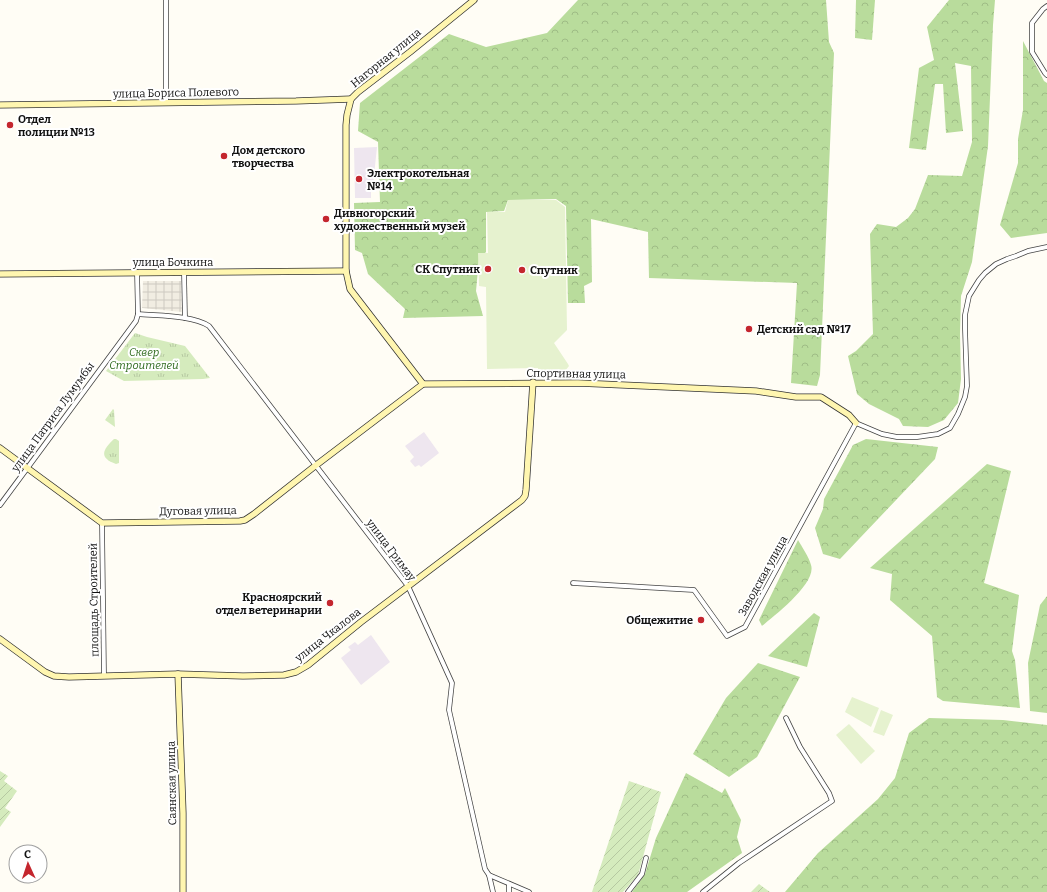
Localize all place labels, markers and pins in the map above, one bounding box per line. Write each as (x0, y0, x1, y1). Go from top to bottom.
place label: Отдел полиции №13 (18, 113, 95, 139)
marker: Отдел полиции №13 (5, 120, 15, 130)
place label: Дом детского творчества (232, 144, 305, 170)
marker: Дом детского творчества (219, 151, 229, 161)
place label: Электрокотельная №14 (367, 167, 470, 193)
marker: Электрокотельная №14 (354, 174, 364, 184)
place label: Дивногорский художественный музей (334, 207, 466, 233)
marker: Дивногорский художественный музей (321, 214, 331, 224)
place label: СК Спутник (415, 263, 480, 276)
marker: СК Спутник (483, 264, 493, 274)
place label: Спутник (530, 264, 578, 277)
marker: Спутник (517, 265, 527, 275)
place label: Детский сад №17 (757, 323, 851, 336)
marker: Детский сад №17 (744, 324, 754, 334)
place label: Красноярский отдел ветеринарии (215, 591, 323, 617)
marker: Красноярский отдел ветеринарии (325, 598, 335, 608)
place label: Общежитие (626, 614, 693, 627)
marker: Общежитие (696, 615, 706, 625)

